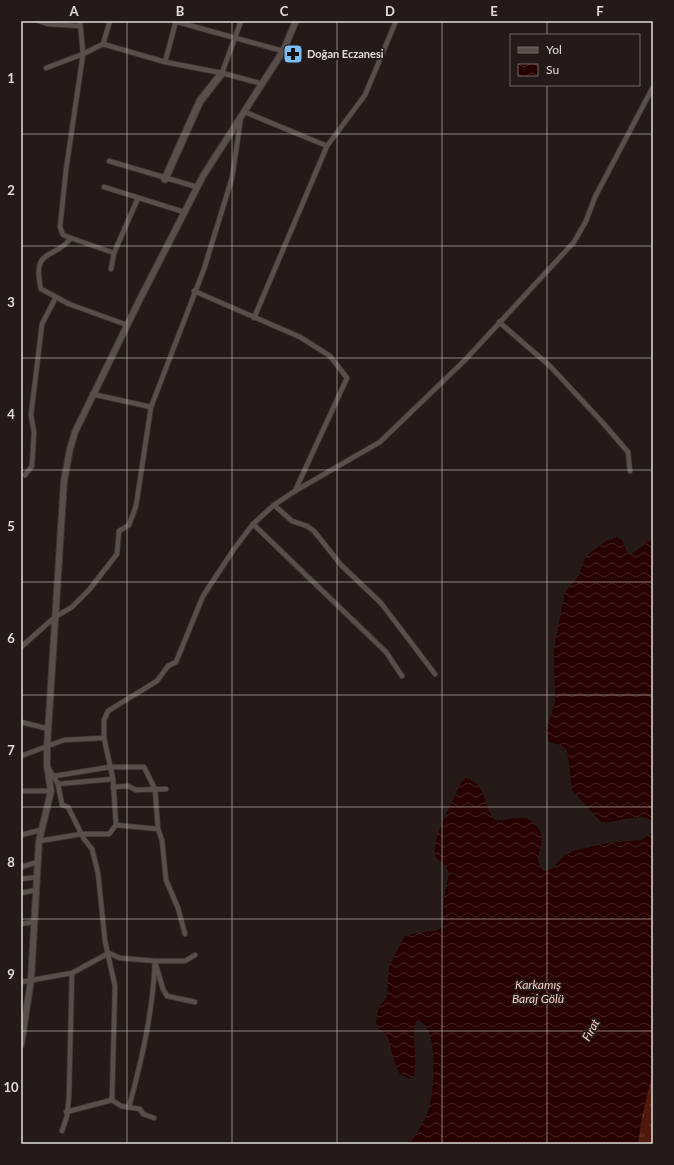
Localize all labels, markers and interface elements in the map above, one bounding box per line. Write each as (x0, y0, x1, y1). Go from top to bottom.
text: A (68, 3, 79, 19)
text: B (176, 3, 185, 19)
text: C (280, 3, 289, 19)
text: D (385, 3, 395, 19)
text: E (490, 3, 498, 19)
text: F (596, 3, 604, 19)
legend (510, 34, 640, 86)
text: Yol (546, 42, 562, 57)
pharmacy icon: Doğan Eczanesi (282, 43, 304, 65)
place label: Doğan Eczanesi (307, 47, 384, 60)
text: Su (546, 62, 559, 77)
text: 1 (7, 70, 15, 86)
text: 2 (7, 182, 15, 198)
text: 3 (7, 294, 15, 310)
text: 4 (7, 406, 15, 422)
text: 5 (7, 518, 15, 534)
text: 6 (7, 630, 15, 646)
text: 7 (7, 742, 15, 758)
text: 8 (7, 854, 15, 870)
text: 9 (7, 966, 15, 982)
water label: Karkamış Baraj Gölü (512, 977, 564, 1006)
water label: Fırat (578, 1016, 603, 1043)
text: 10 (3, 1079, 19, 1095)

